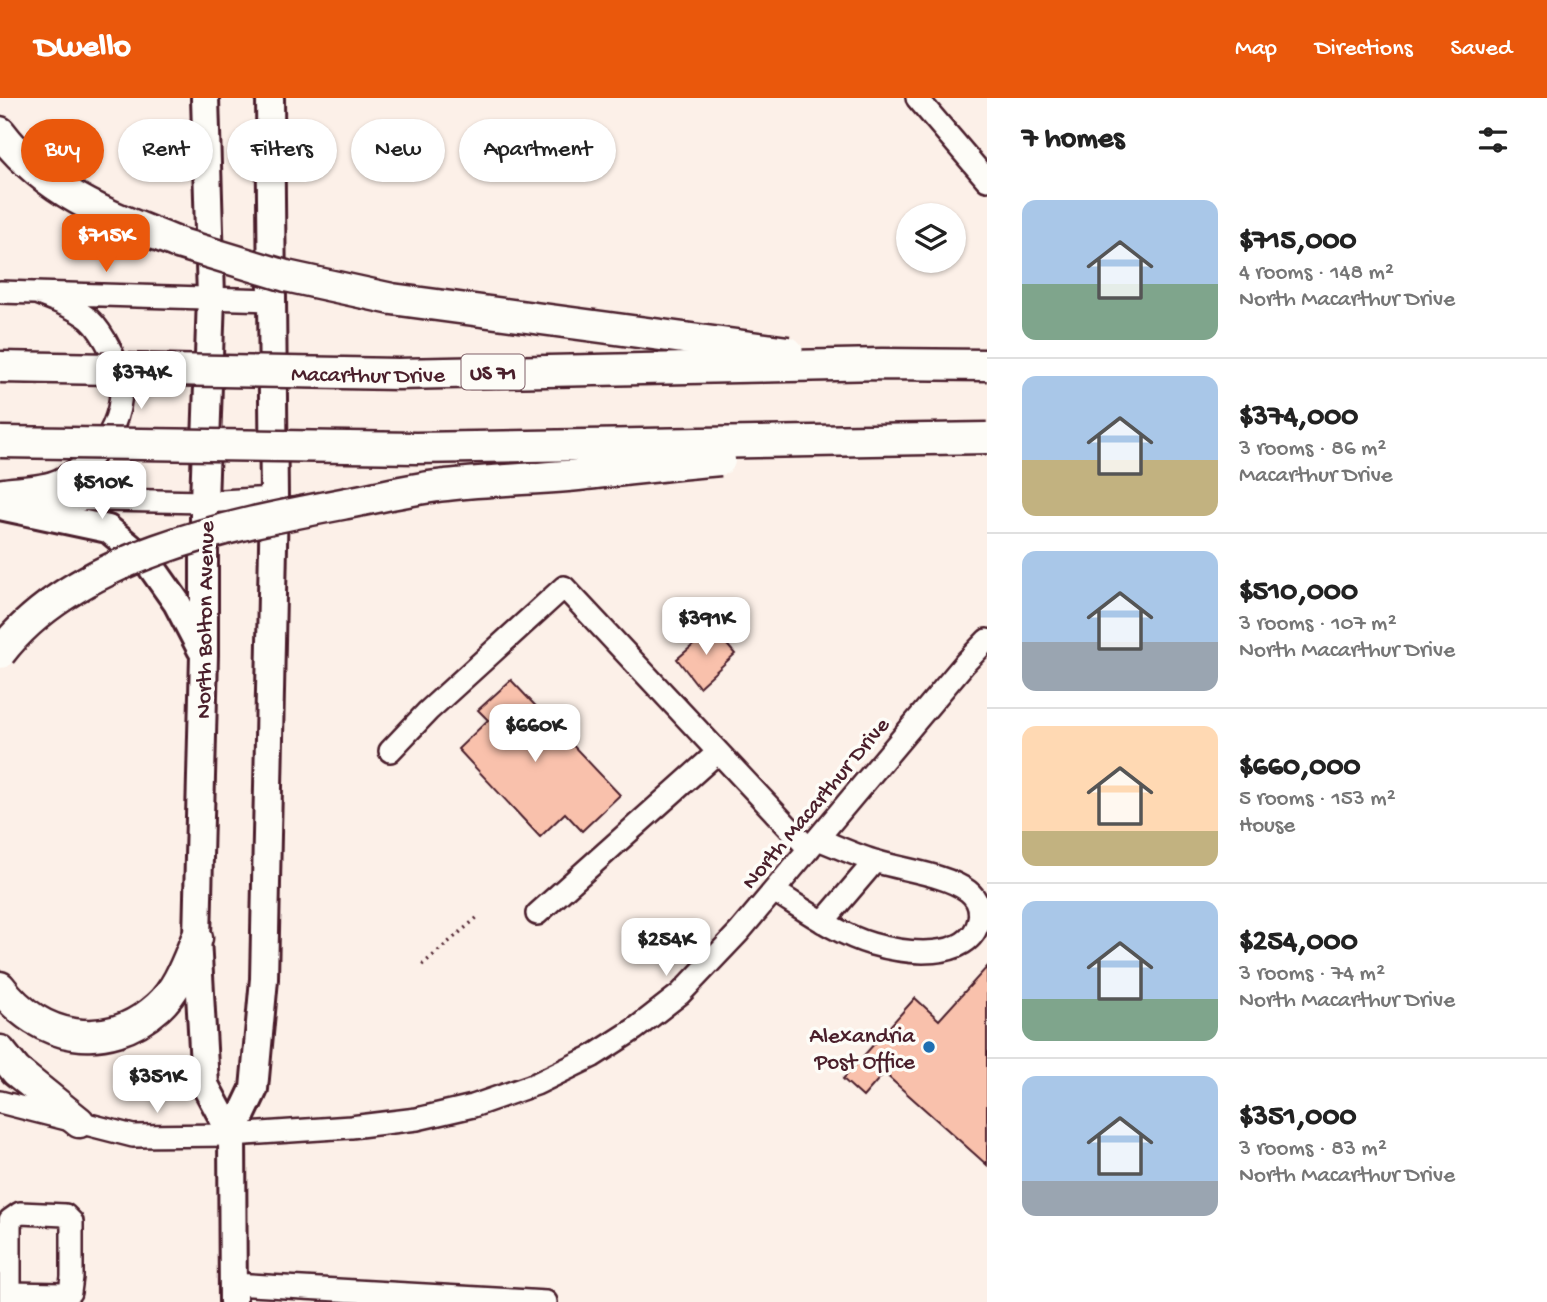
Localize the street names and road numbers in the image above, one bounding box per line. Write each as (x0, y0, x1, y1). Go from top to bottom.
road number: US 71 (462, 354, 524, 390)
street label: Macarthur Drive (291, 362, 446, 391)
street label: North Bolton Avenue (191, 520, 222, 719)
street label: North Macarthur Drive (737, 712, 897, 896)

